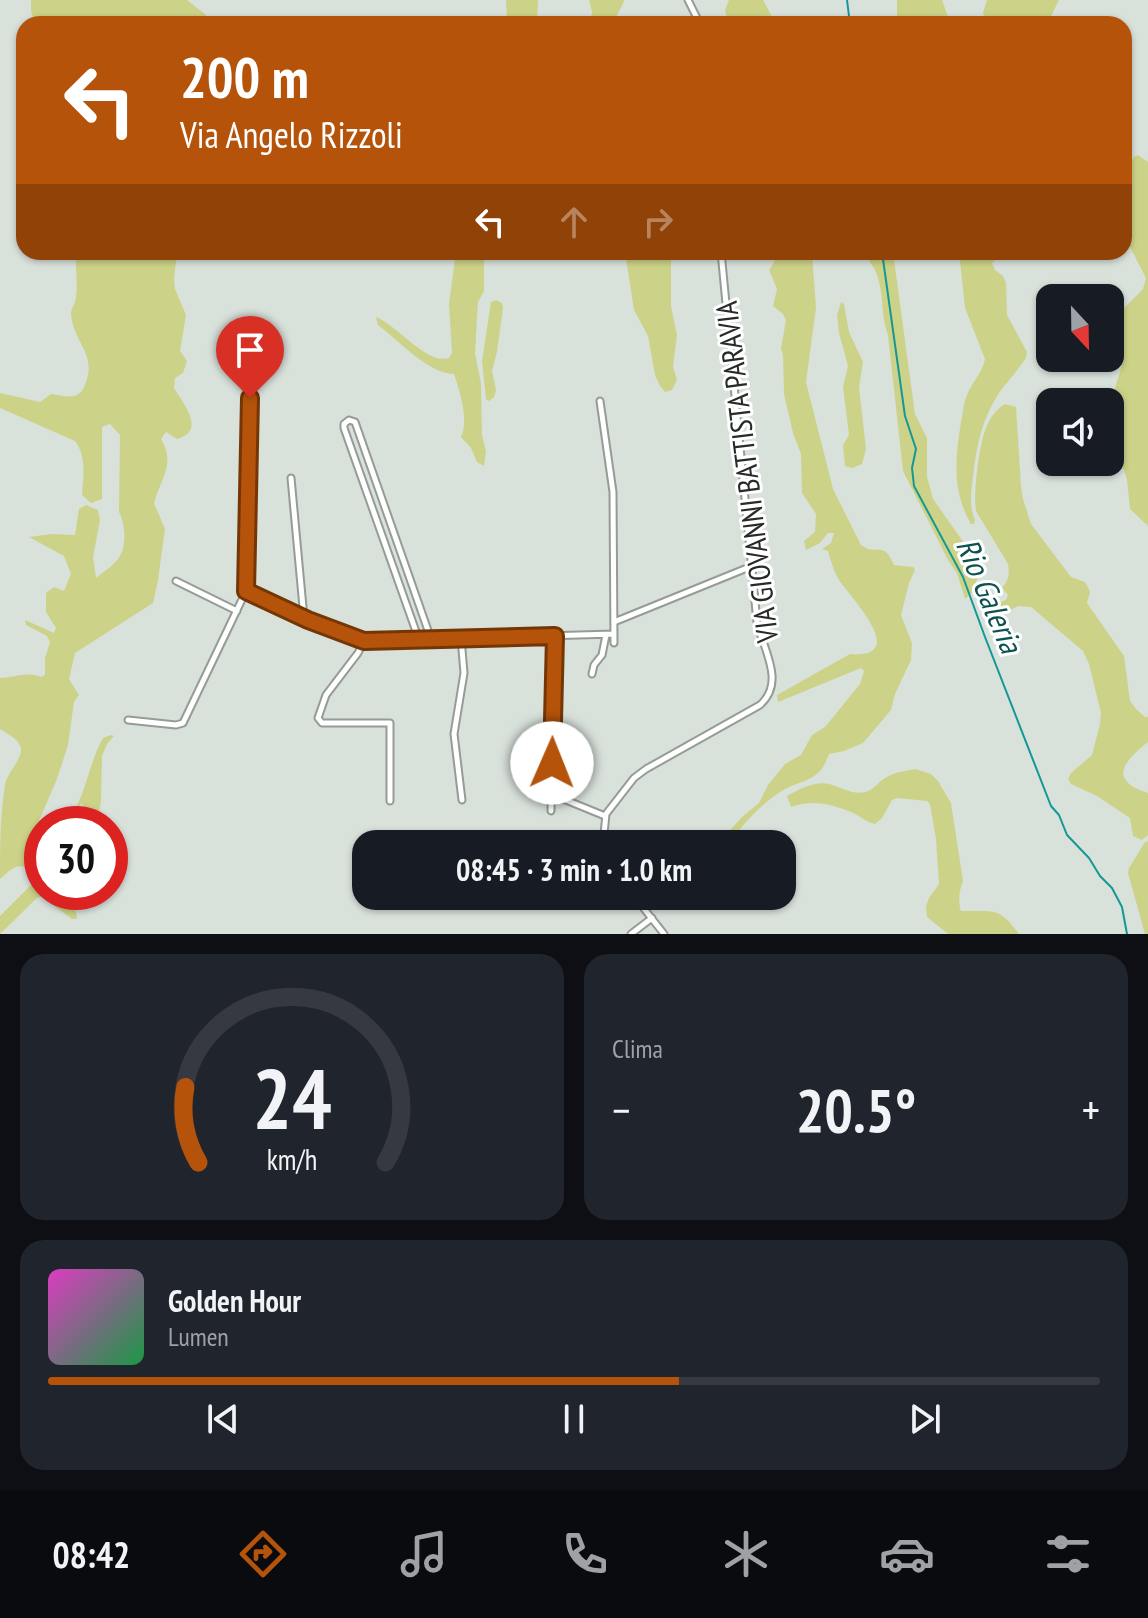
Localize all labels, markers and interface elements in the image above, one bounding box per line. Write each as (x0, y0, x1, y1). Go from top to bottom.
text: 200 m (180, 41, 309, 113)
icon: left (48, 48, 152, 152)
text: Via Angelo Rizzoli (180, 111, 403, 158)
icon: left (468, 200, 512, 244)
icon: ahead (552, 200, 596, 244)
icon: right (636, 200, 680, 244)
north arrow (1036, 284, 1124, 372)
map controls (1036, 284, 1124, 476)
street label: VIA GIOVANNI BATTISTA PARAVIA (706, 298, 786, 646)
pin (216, 316, 284, 398)
icon: arrive (228, 328, 272, 372)
button: sound (1036, 388, 1124, 476)
water label: Rio Galeria (947, 531, 1034, 661)
position arrow (510, 721, 594, 805)
speed limit sign: 30 (24, 806, 128, 910)
text: 08:45 · 3 min · 1.0 km (456, 850, 692, 889)
text: Clima (612, 1032, 663, 1065)
text: 24 (252, 1044, 332, 1152)
text: 20.5° (796, 1071, 916, 1149)
text: − (612, 1081, 630, 1138)
text: + (1082, 1081, 1100, 1138)
text: km/h (267, 1141, 317, 1178)
text: Golden Hour (168, 1281, 301, 1320)
text: Lumen (168, 1320, 229, 1353)
icon: previous (201, 1397, 245, 1441)
icon: pause (552, 1397, 596, 1441)
icon: next (903, 1397, 947, 1441)
icon: directions (235, 1526, 291, 1582)
icon: music (396, 1526, 452, 1582)
icon: phone (557, 1526, 613, 1582)
icon: climate (718, 1526, 774, 1582)
icon: car (879, 1526, 935, 1582)
icon: filters (1040, 1526, 1096, 1582)
text: 08:42 (52, 1531, 130, 1578)

